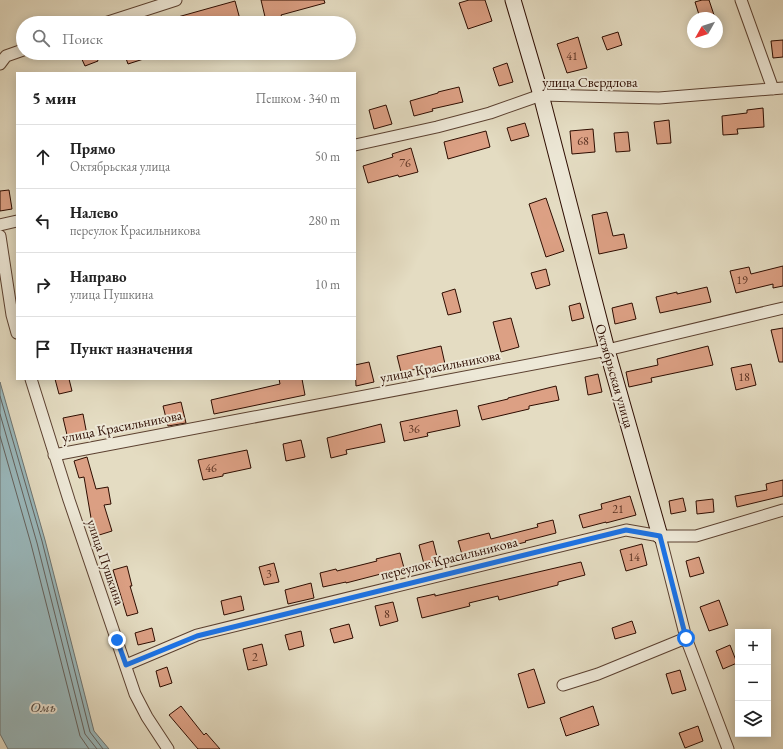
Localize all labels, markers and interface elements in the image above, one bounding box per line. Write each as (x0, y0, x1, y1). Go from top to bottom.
north arrow (687, 12, 723, 48)
search box (16, 16, 356, 60)
icon: search (30, 27, 52, 49)
text: Поиск (62, 29, 103, 48)
house number: 41 (566, 48, 578, 64)
street label: улица Свердлова (542, 73, 638, 91)
text: 5 мин (32, 87, 76, 109)
text: Пешком · 340 m (256, 90, 340, 107)
house number: 68 (577, 133, 589, 149)
text: Прямо (70, 139, 115, 158)
icon: ahead (32, 146, 54, 168)
text: 50 m (315, 148, 340, 165)
house number: 76 (399, 155, 411, 171)
text: Октябрьская улица (70, 158, 170, 175)
text: Налево (70, 203, 118, 222)
icon: left (32, 210, 54, 232)
text: 280 m (309, 212, 340, 229)
text: переулок Красильникова (70, 222, 201, 239)
text: Направо (70, 267, 127, 286)
house number: 19 (736, 272, 748, 288)
icon: right (32, 274, 54, 296)
text: 10 m (315, 276, 340, 293)
text: улица Пушкина (70, 286, 153, 303)
street label: Октябрьская улица (591, 322, 639, 431)
icon: arrive (32, 338, 54, 360)
text: Пункт назначения (70, 339, 193, 358)
street label: улица Красильникова (378, 345, 502, 386)
house number: 18 (738, 369, 750, 385)
street label: улица Красильникова (60, 405, 184, 446)
house number: 36 (408, 421, 420, 437)
house number: 46 (205, 460, 217, 476)
house number: 21 (612, 501, 624, 517)
street label: улица Пушкина (83, 517, 129, 608)
street label: переулок Красильникова (379, 532, 520, 584)
house number: 14 (628, 549, 640, 565)
house number: 3 (266, 566, 272, 582)
house number: 8 (384, 606, 390, 622)
route start (677, 629, 695, 647)
map controls (735, 629, 771, 737)
button: + (735, 629, 771, 665)
route end (108, 631, 126, 649)
house number: 2 (252, 649, 258, 665)
button: − (735, 665, 771, 701)
water label: Омь (30, 697, 56, 716)
button: layers (735, 701, 771, 737)

